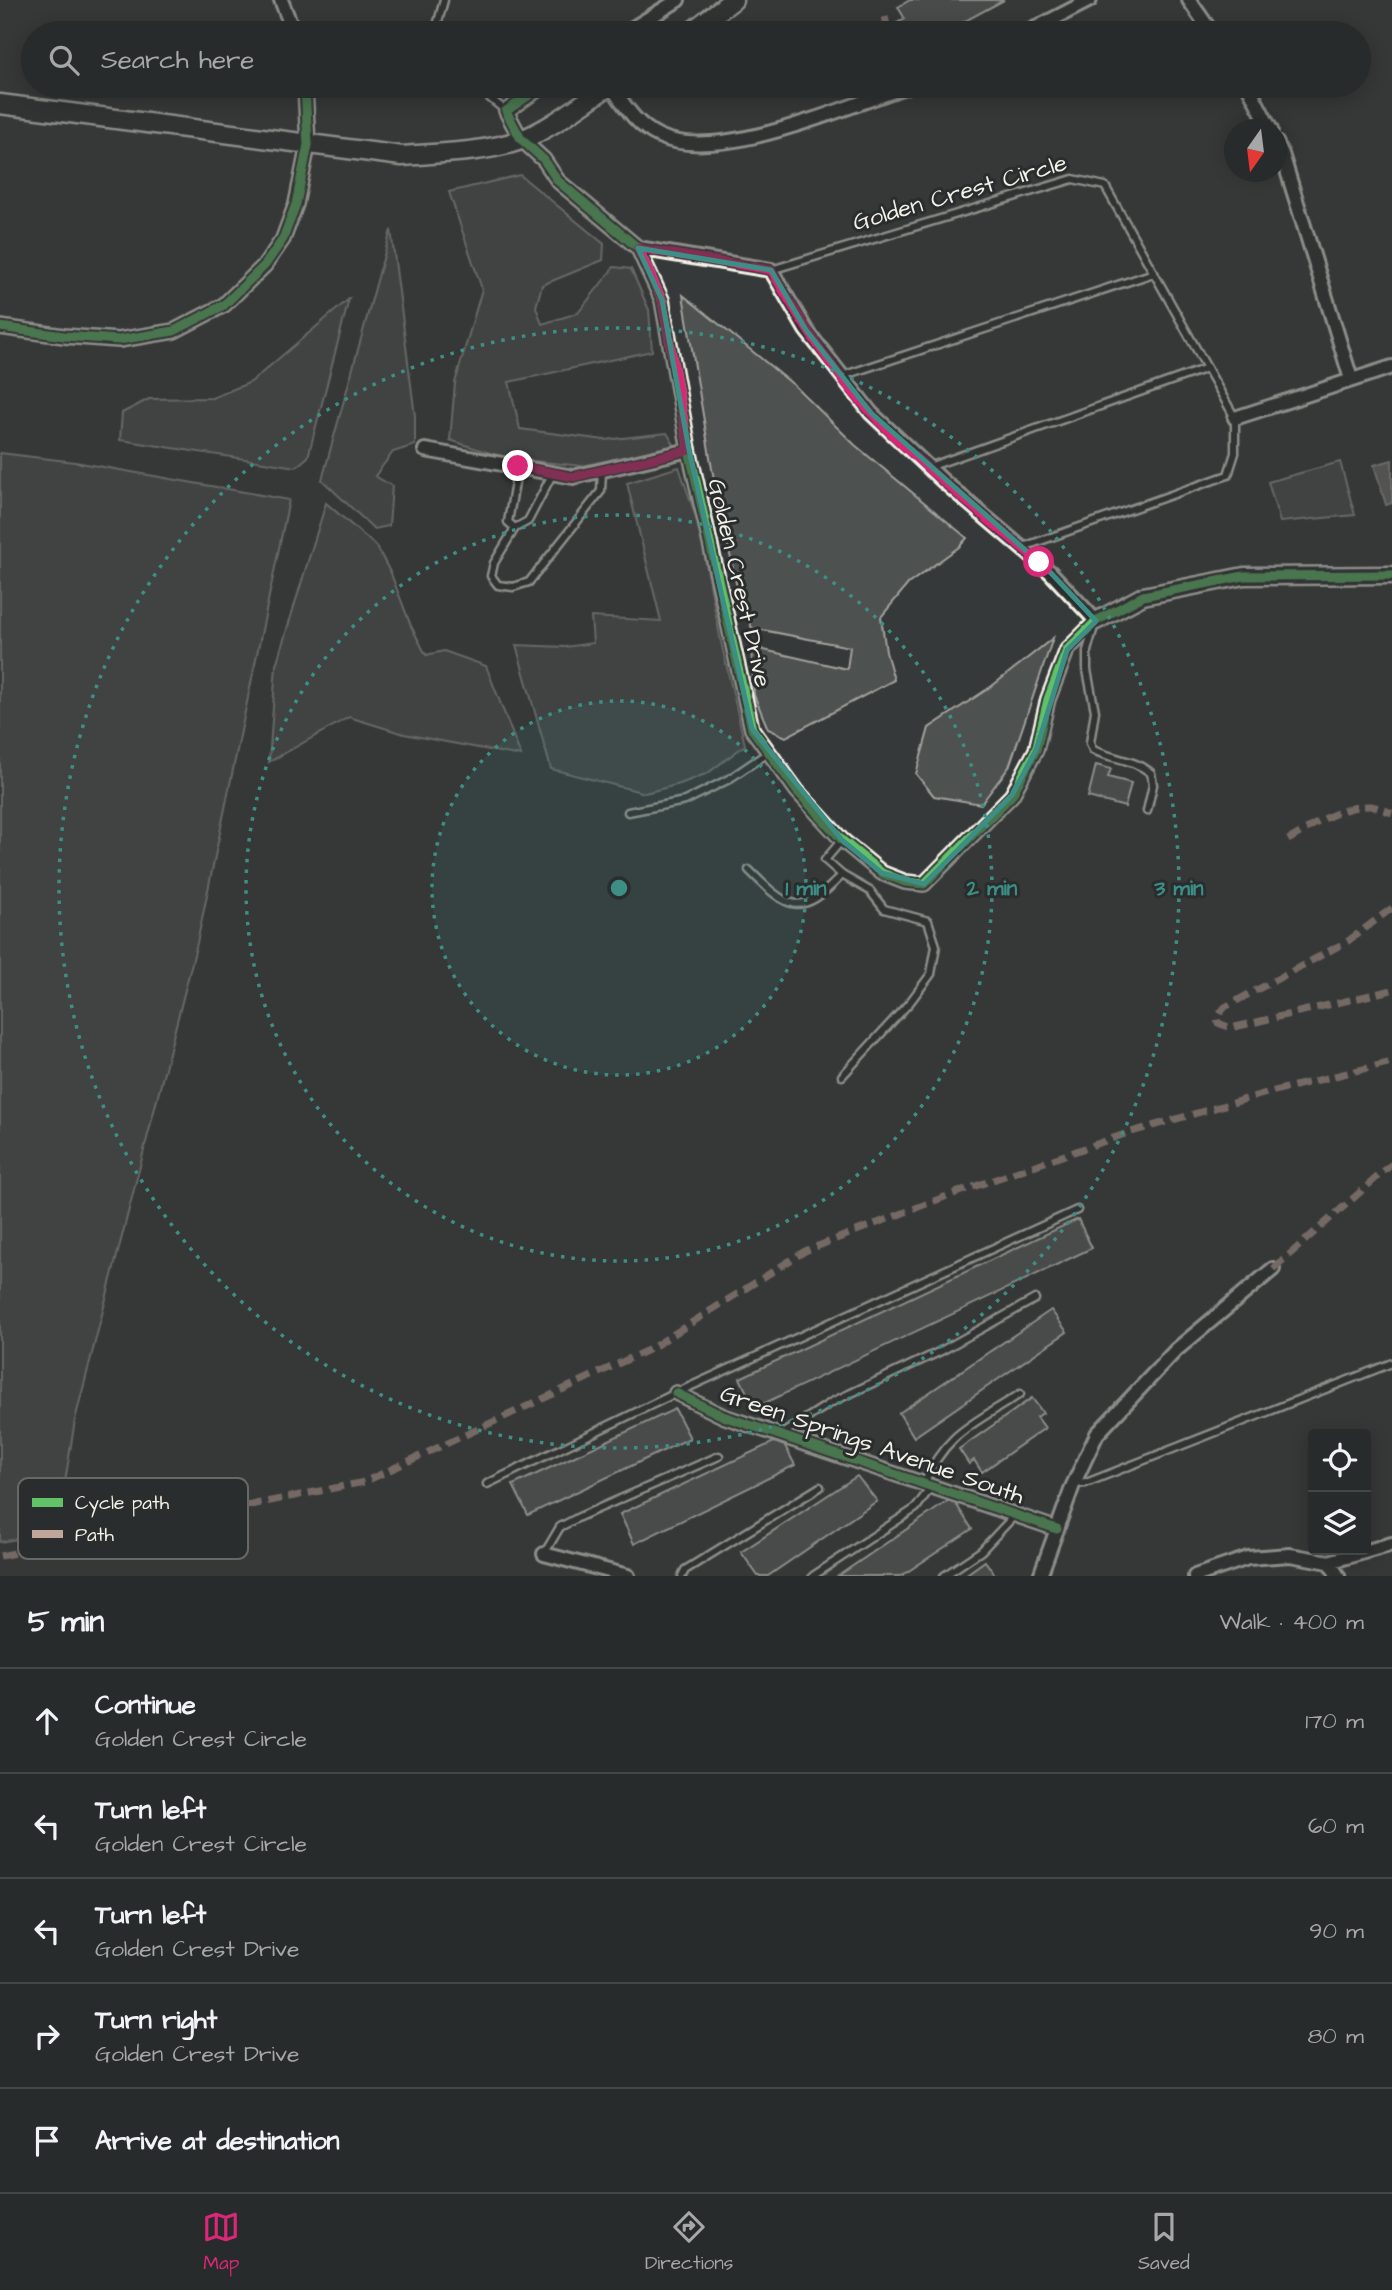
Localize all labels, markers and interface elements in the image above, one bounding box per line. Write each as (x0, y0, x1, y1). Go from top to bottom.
search box (21, 21, 1371, 98)
icon: search (45, 41, 83, 79)
text: Search here (101, 42, 254, 78)
north arrow (1224, 119, 1287, 182)
street label: Golden Crest Circle (849, 146, 1071, 240)
route end (502, 450, 533, 481)
street label: Golden Crest Drive (698, 475, 780, 691)
route start (1023, 546, 1054, 577)
text: 1 min (785, 874, 827, 903)
text: 2 min (966, 874, 1018, 903)
text: 3 min (1153, 874, 1204, 903)
centre of rings (607, 876, 631, 900)
street label: Green Springs Avenue South (715, 1377, 1029, 1514)
map controls (1308, 1429, 1371, 1555)
button: locate (1308, 1429, 1371, 1492)
legend (18, 1478, 248, 1559)
text: Cycle path (75, 1490, 170, 1518)
button: layers (1308, 1492, 1371, 1555)
text: Path (75, 1522, 114, 1549)
text: 5 min (28, 1601, 104, 1643)
text: Walk · 400 m (1219, 1606, 1364, 1638)
text: Continue (95, 1687, 196, 1723)
icon: ahead (28, 1702, 66, 1740)
text: 170 m (1305, 1705, 1364, 1737)
text: Golden Crest Circle (95, 1723, 307, 1755)
text: Turn left (95, 1792, 206, 1828)
icon: left (28, 1807, 66, 1845)
text: 60 m (1308, 1810, 1364, 1842)
text: Golden Crest Circle (95, 1828, 307, 1860)
text: Turn left (95, 1897, 206, 1933)
icon: left (28, 1912, 66, 1950)
text: 90 m (1309, 1915, 1364, 1947)
text: Golden Crest Drive (95, 1933, 299, 1965)
text: Turn right (95, 2002, 217, 2038)
icon: right (28, 2017, 66, 2055)
text: 80 m (1307, 2020, 1364, 2052)
text: Golden Crest Drive (95, 2038, 299, 2070)
icon: arrive (28, 2122, 66, 2160)
text: Arrive at destination (95, 2123, 340, 2159)
tab: Map (202, 2208, 240, 2277)
tab: Directions (645, 2208, 733, 2277)
tab: Saved (1138, 2208, 1190, 2277)

